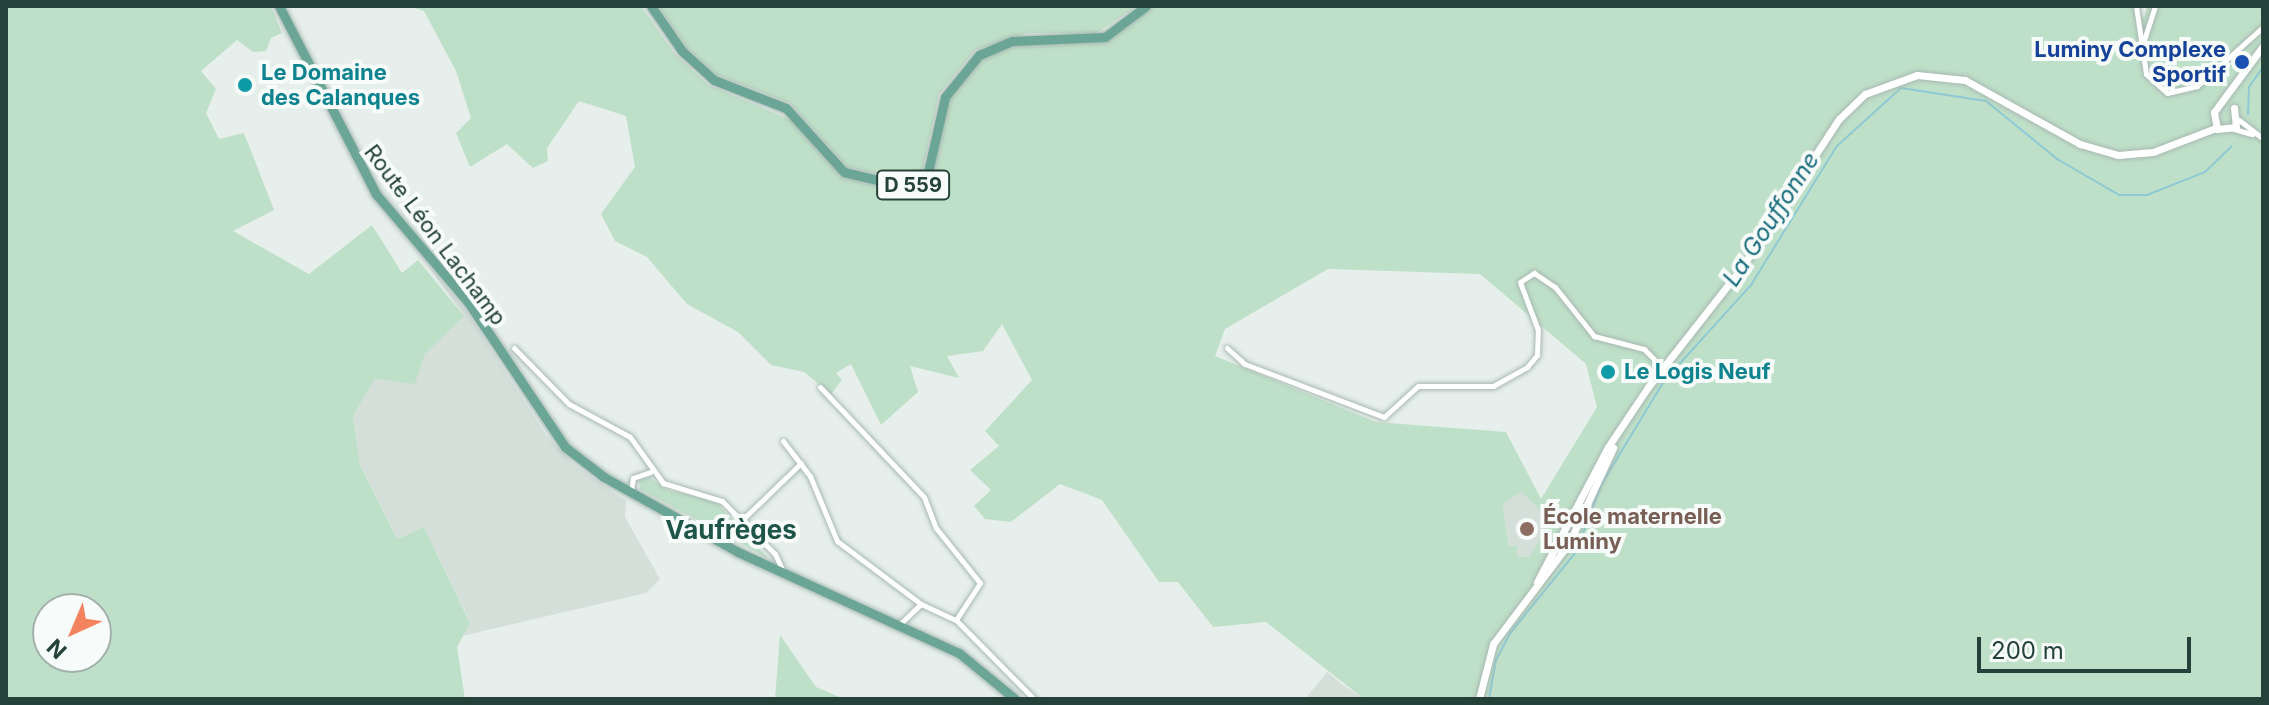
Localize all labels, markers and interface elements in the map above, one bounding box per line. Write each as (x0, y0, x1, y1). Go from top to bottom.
place label: Luminy Complexe Sportif (2034, 36, 2226, 88)
marker: Luminy Complexe Sportif (2233, 53, 2251, 71)
place label: Le Domaine des Calanques (261, 59, 420, 110)
marker: Le Domaine des Calanques (236, 76, 254, 94)
street label: Route Léon Lachamp (359, 140, 511, 330)
water label: La Gouffonne (1717, 146, 1825, 292)
road number: D 559 (875, 169, 951, 201)
place label: Le Logis Neuf (1624, 359, 1770, 385)
marker: Le Logis Neuf (1599, 363, 1617, 381)
place label: École maternelle Luminy (1543, 503, 1722, 554)
district label: Vaufrèges (665, 514, 797, 546)
marker: École maternelle Luminy (1518, 520, 1536, 538)
north arrow (32, 593, 112, 673)
scale bar (1981, 621, 2195, 671)
text: N (42, 634, 72, 664)
text: 200 m (1991, 636, 2064, 665)

